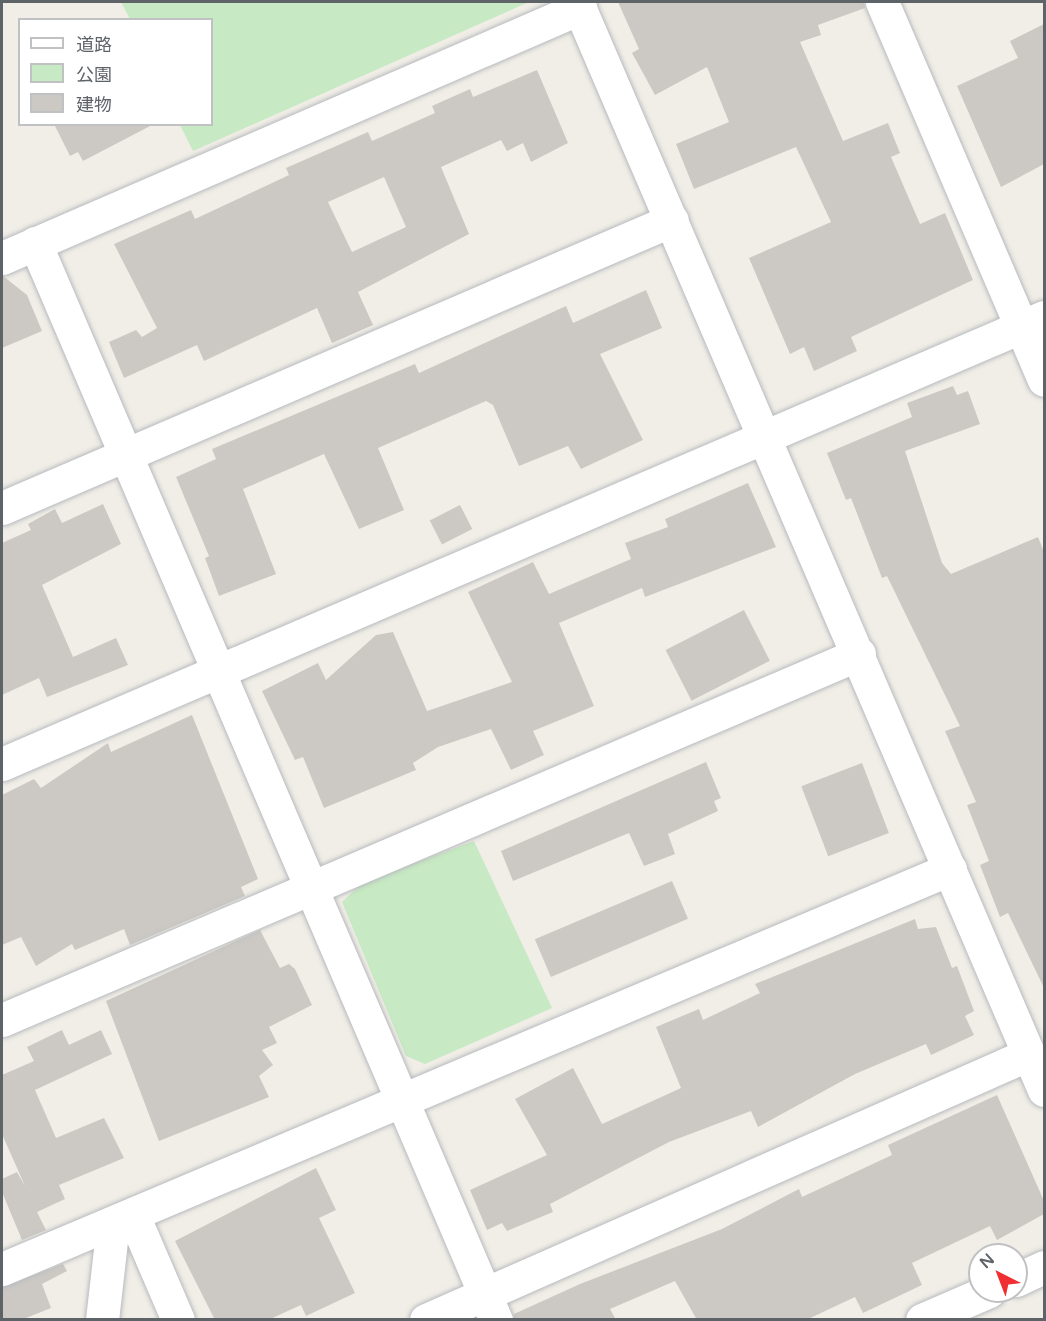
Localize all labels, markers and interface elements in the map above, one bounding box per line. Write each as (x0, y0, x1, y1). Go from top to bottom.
legend (18, 18, 213, 126)
text: 道路 (76, 34, 112, 56)
text: 公園 (76, 64, 112, 86)
text: 建物 (76, 94, 112, 116)
north arrow (968, 1243, 1028, 1303)
text: N (976, 1249, 999, 1273)

